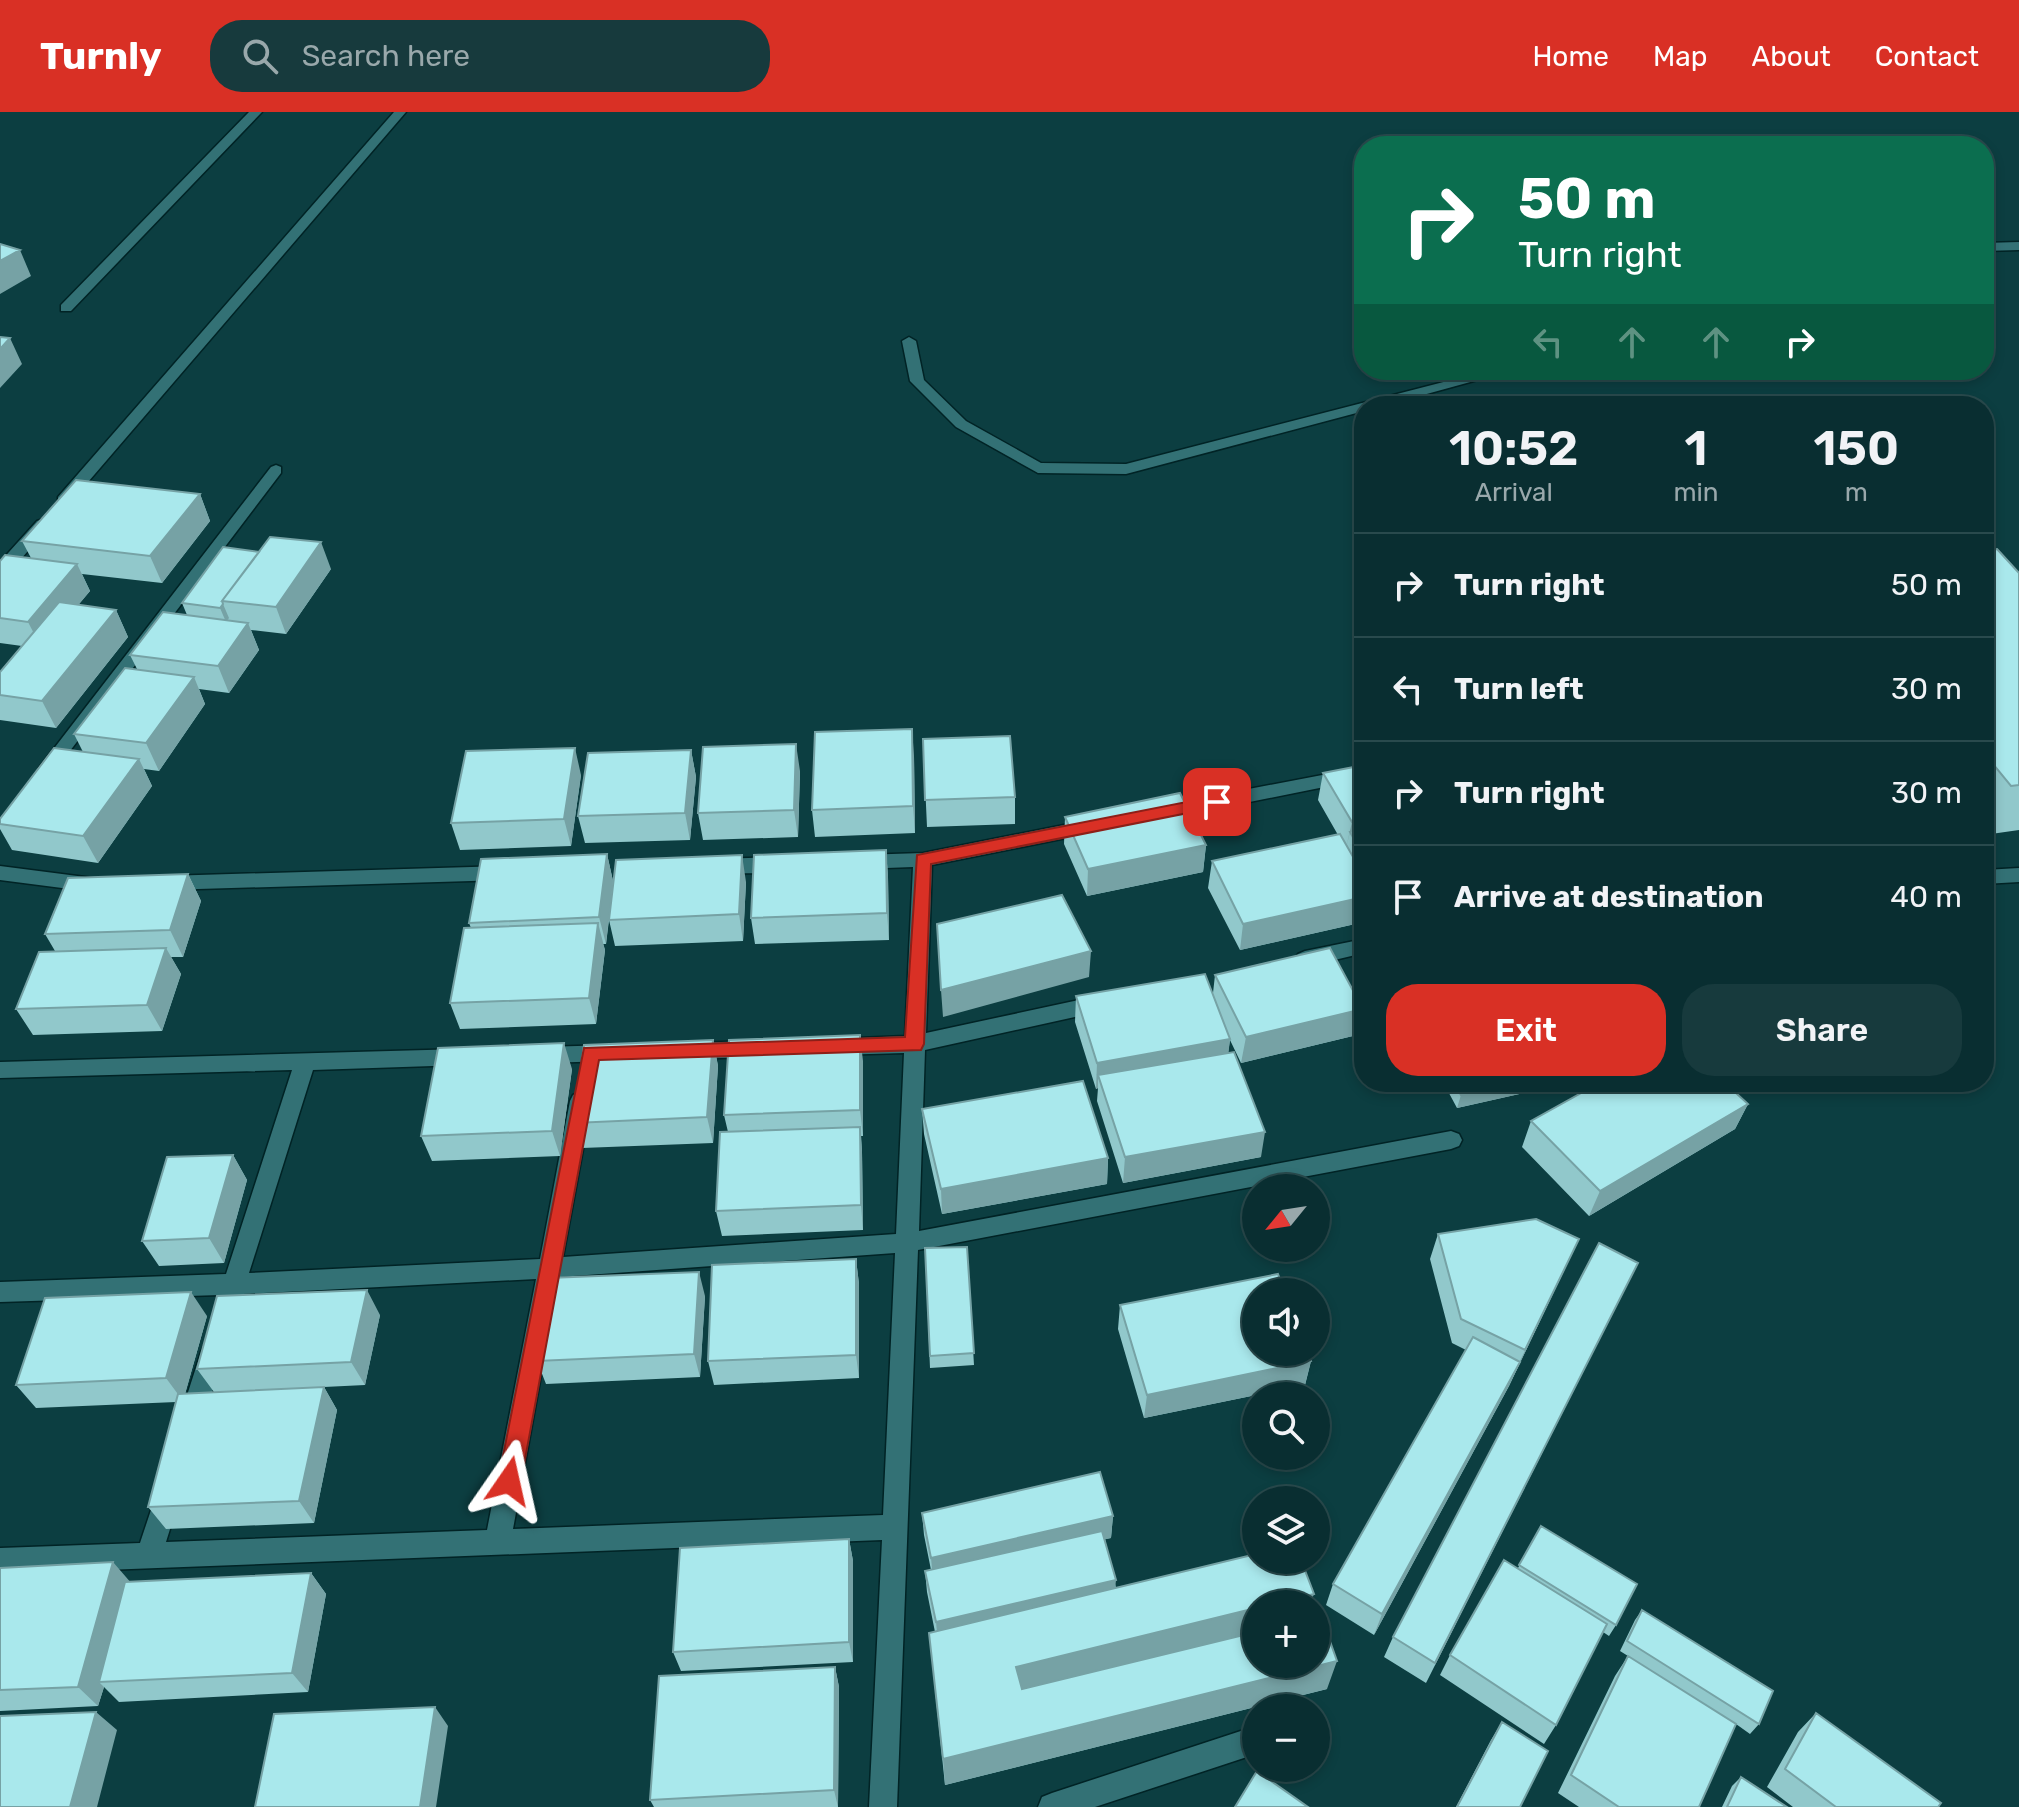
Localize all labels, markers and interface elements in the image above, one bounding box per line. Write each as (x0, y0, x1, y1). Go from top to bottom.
search box (210, 20, 770, 92)
text: Turnly (40, 33, 162, 79)
icon: search (238, 34, 282, 78)
text: Search here (302, 38, 470, 74)
text: Home (1532, 40, 1609, 73)
text: Map (1653, 40, 1707, 73)
text: About (1751, 40, 1831, 73)
text: Contact (1875, 40, 1979, 73)
text: 50 m (1518, 166, 1655, 232)
icon: right (1386, 168, 1490, 272)
text: Turn right (1518, 233, 1682, 276)
icon: left (1526, 320, 1570, 364)
icon: ahead (1610, 320, 1654, 364)
icon: ahead (1694, 320, 1738, 364)
icon: right (1778, 320, 1822, 364)
text: 10:52 (1449, 420, 1578, 477)
text: 1 (1685, 420, 1708, 477)
text: 150 (1814, 420, 1899, 477)
text: Arrival (1475, 477, 1553, 508)
text: min (1673, 477, 1719, 508)
text: m (1845, 477, 1868, 508)
icon: right (1386, 563, 1430, 607)
text: Turn right (1454, 567, 1605, 603)
text: 50 m (1891, 567, 1962, 603)
icon: left (1386, 667, 1430, 711)
text: Turn left (1454, 671, 1584, 707)
text: 30 m (1891, 671, 1962, 707)
pin (1183, 768, 1251, 836)
icon: right (1386, 771, 1430, 815)
text: Turn right (1454, 775, 1605, 811)
text: 30 m (1891, 775, 1962, 811)
icon: arrive (1195, 780, 1239, 824)
icon: arrive (1386, 875, 1430, 919)
text: Arrive at destination (1454, 879, 1764, 915)
text: 40 m (1890, 879, 1962, 915)
button: Exit (1386, 984, 1666, 1076)
button: Share (1682, 984, 1962, 1076)
north arrow (1242, 1174, 1330, 1262)
map controls (1242, 1174, 1330, 1782)
button: sound (1242, 1278, 1330, 1366)
button: search (1242, 1382, 1330, 1470)
position arrow (467, 1439, 551, 1523)
button: layers (1242, 1486, 1330, 1574)
button: + (1242, 1590, 1330, 1678)
button: − (1242, 1694, 1330, 1782)

